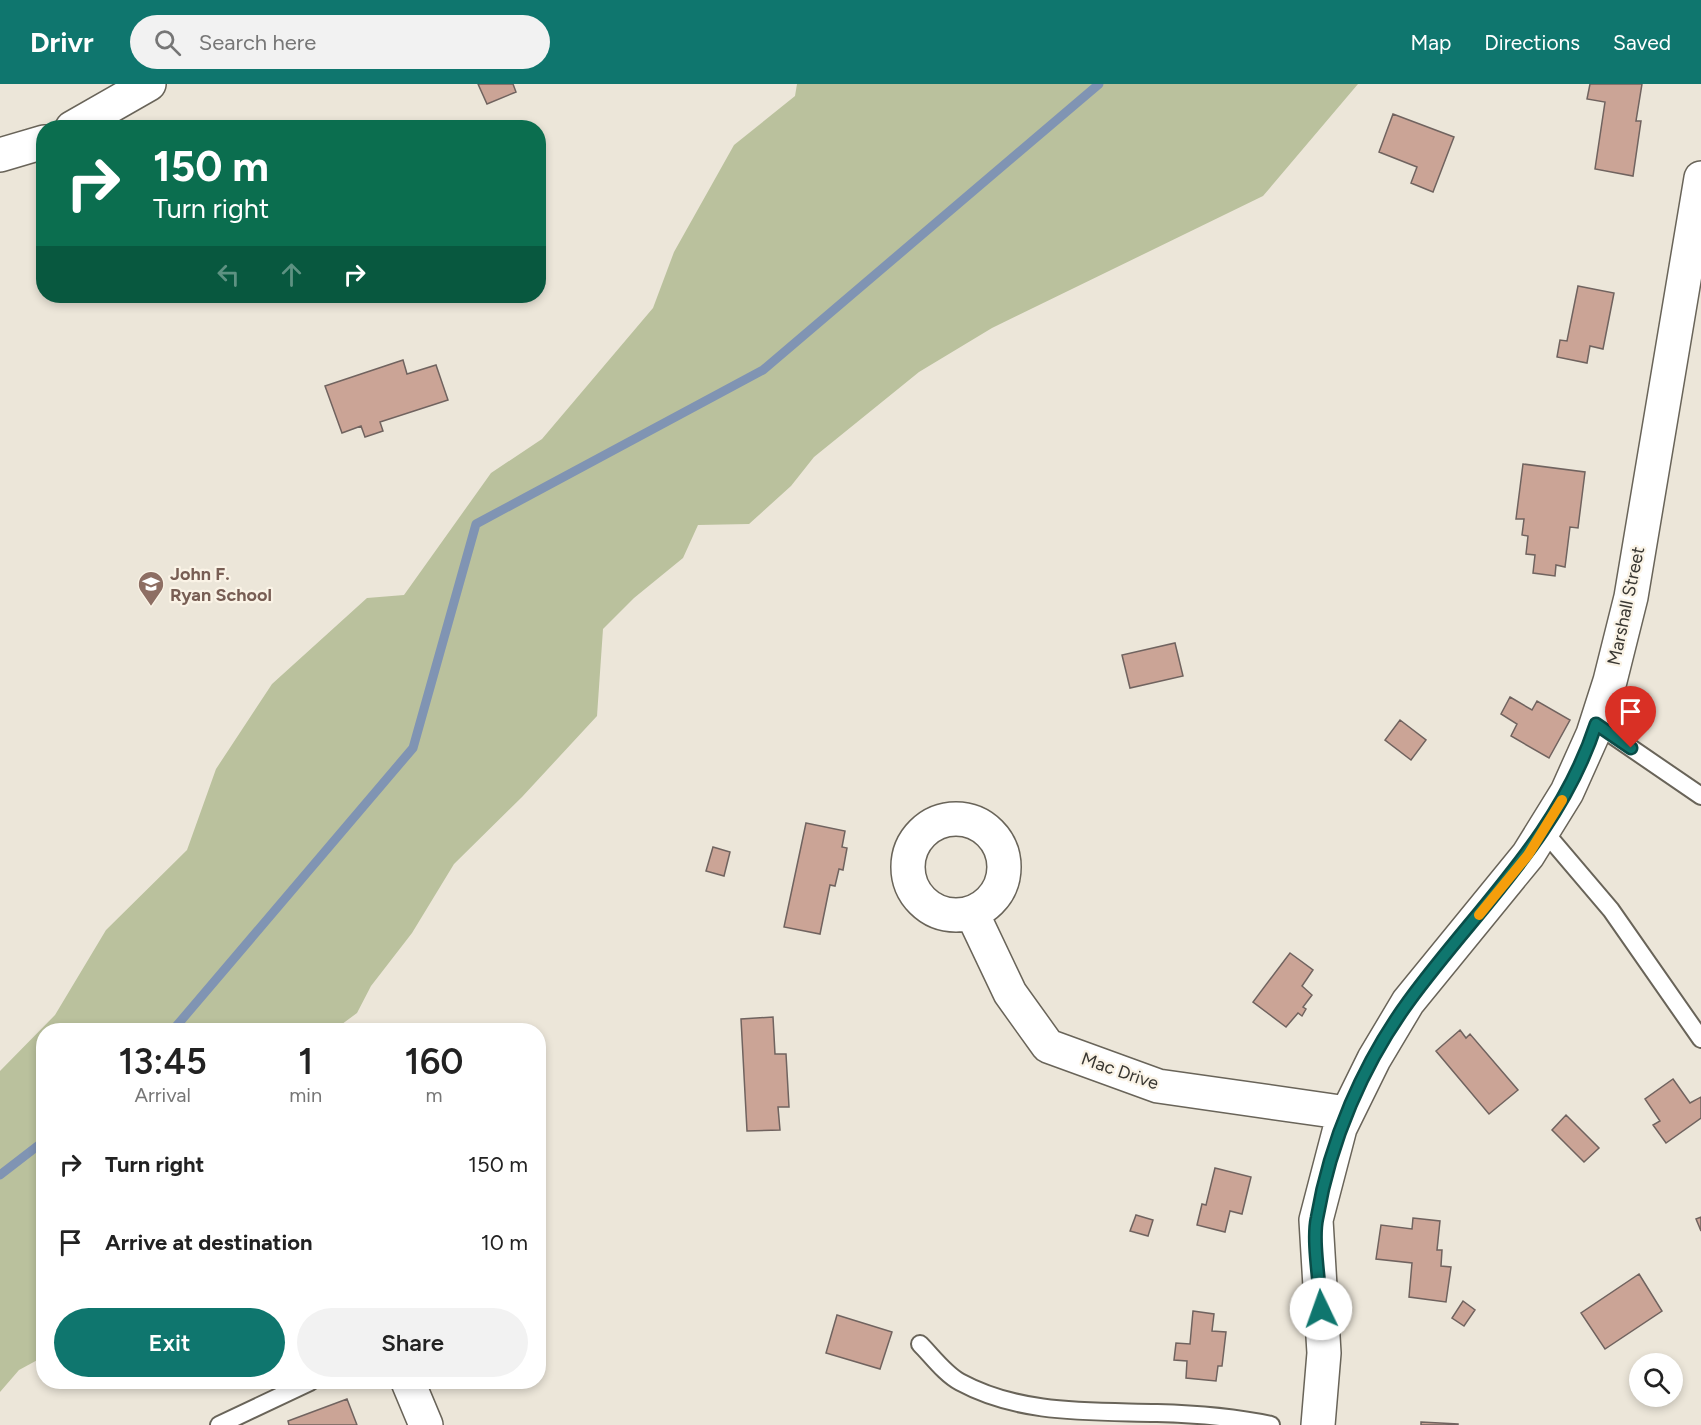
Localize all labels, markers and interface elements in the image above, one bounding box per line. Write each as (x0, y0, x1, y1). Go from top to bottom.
search box (130, 15, 550, 69)
text: Drivr (30, 25, 94, 59)
icon: search (151, 26, 184, 59)
text: Search here (199, 29, 316, 56)
text: Map (1410, 30, 1451, 55)
text: Directions (1484, 30, 1580, 55)
text: Saved (1613, 30, 1671, 55)
text: 150 m (153, 141, 269, 192)
icon: right (54, 144, 132, 222)
text: Turn right (153, 192, 269, 225)
icon: left (212, 258, 245, 291)
icon: ahead (275, 258, 308, 291)
icon: right (338, 258, 371, 291)
street label: Marshall Street (1603, 544, 1649, 667)
place label: John F. Ryan School (170, 563, 272, 606)
school or university icon: John F. Ryan School (136, 569, 166, 607)
pin (1605, 686, 1656, 748)
icon: arrive (1614, 695, 1647, 728)
text: 13:45 (118, 1040, 207, 1083)
text: 1 (298, 1040, 313, 1083)
text: 160 (405, 1040, 464, 1083)
street label: Mac Drive (1078, 1048, 1162, 1095)
text: Arrival (134, 1083, 191, 1107)
text: min (289, 1083, 322, 1107)
text: m (426, 1083, 443, 1107)
icon: right (54, 1148, 87, 1181)
text: Turn right (105, 1151, 204, 1178)
text: 150 m (468, 1151, 528, 1178)
icon: arrive (54, 1226, 87, 1259)
text: Arrive at destination (105, 1229, 313, 1256)
text: 10 m (481, 1229, 528, 1256)
position arrow (1289, 1277, 1353, 1341)
button: Exit (54, 1308, 285, 1377)
button: Share (297, 1308, 528, 1377)
map controls (1629, 1353, 1683, 1407)
button: search (1629, 1353, 1683, 1407)

